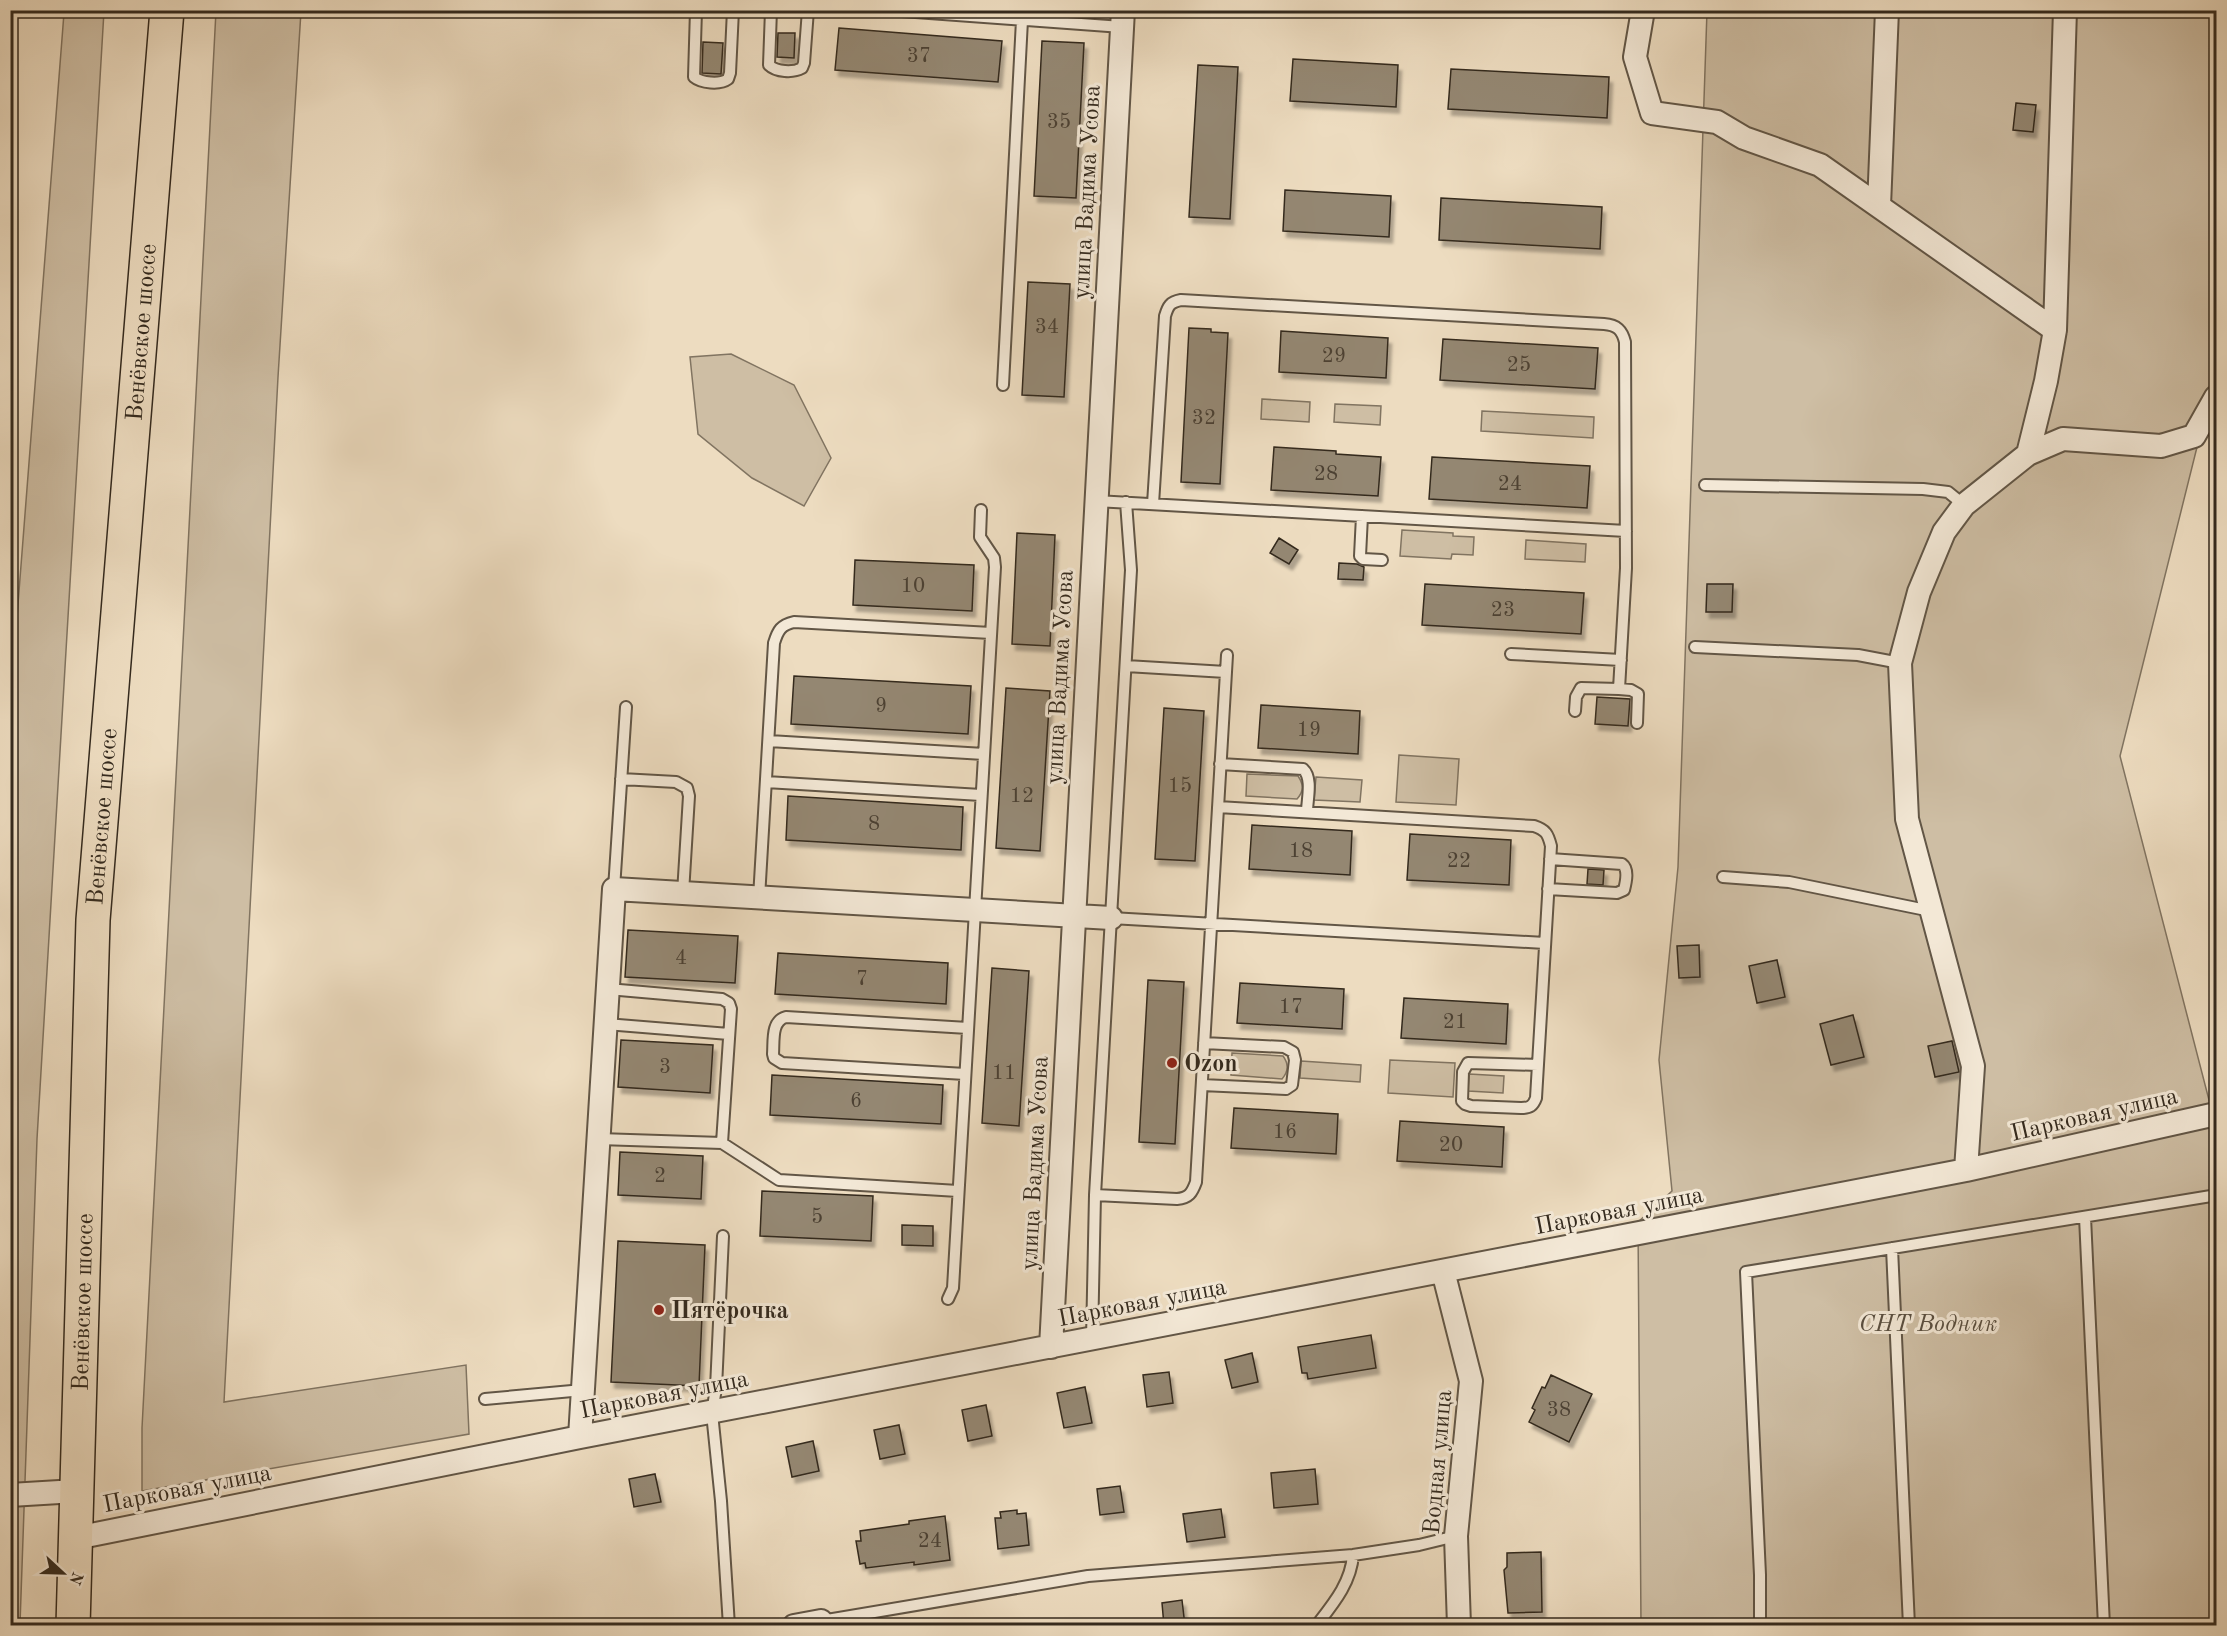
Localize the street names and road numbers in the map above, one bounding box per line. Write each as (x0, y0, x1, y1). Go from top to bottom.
street label: улица Вадима Усова (1070, 84, 1106, 300)
street label: Венёвское шоссе (124, 243, 162, 422)
street label: улица Вадима Усова (1043, 569, 1079, 785)
street label: Венёвское шоссе (84, 727, 123, 906)
street label: улица Вадима Усова (1018, 1055, 1054, 1271)
street label: Парковая улица (2008, 1085, 2181, 1147)
street label: Парковая улица (1533, 1184, 1706, 1240)
street label: Венёвское шоссе (70, 1213, 99, 1391)
street label: Парковая улица (1056, 1276, 1229, 1332)
street label: Парковая улица (578, 1368, 751, 1424)
street label: Водная улица (1421, 1389, 1457, 1536)
street label: Парковая улица (101, 1462, 274, 1518)

